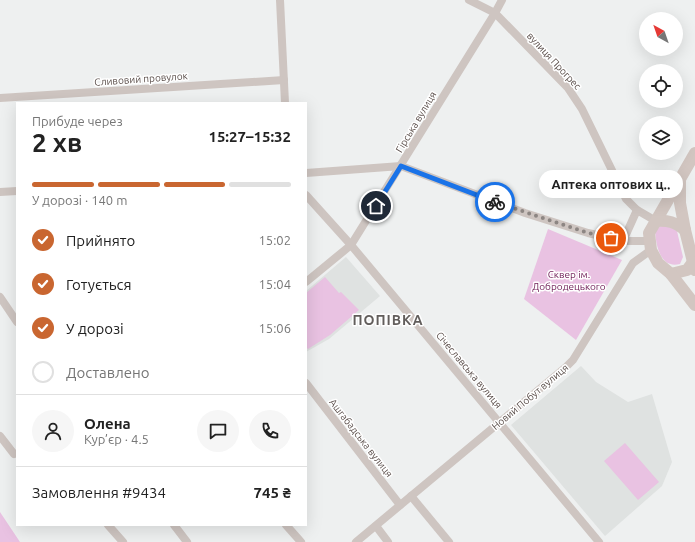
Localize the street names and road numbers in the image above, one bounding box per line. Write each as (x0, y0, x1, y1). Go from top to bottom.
street label: вулиця Прогрес (525, 30, 584, 92)
street label: Сливовий провулок (94, 70, 188, 88)
street label: Гірська вулиця (393, 90, 439, 154)
street label: Січеславська вулиця (434, 330, 504, 410)
street label: Новий Побут вулиця (490, 362, 570, 432)
street label: Ашгабадська вулиця (327, 397, 395, 479)

